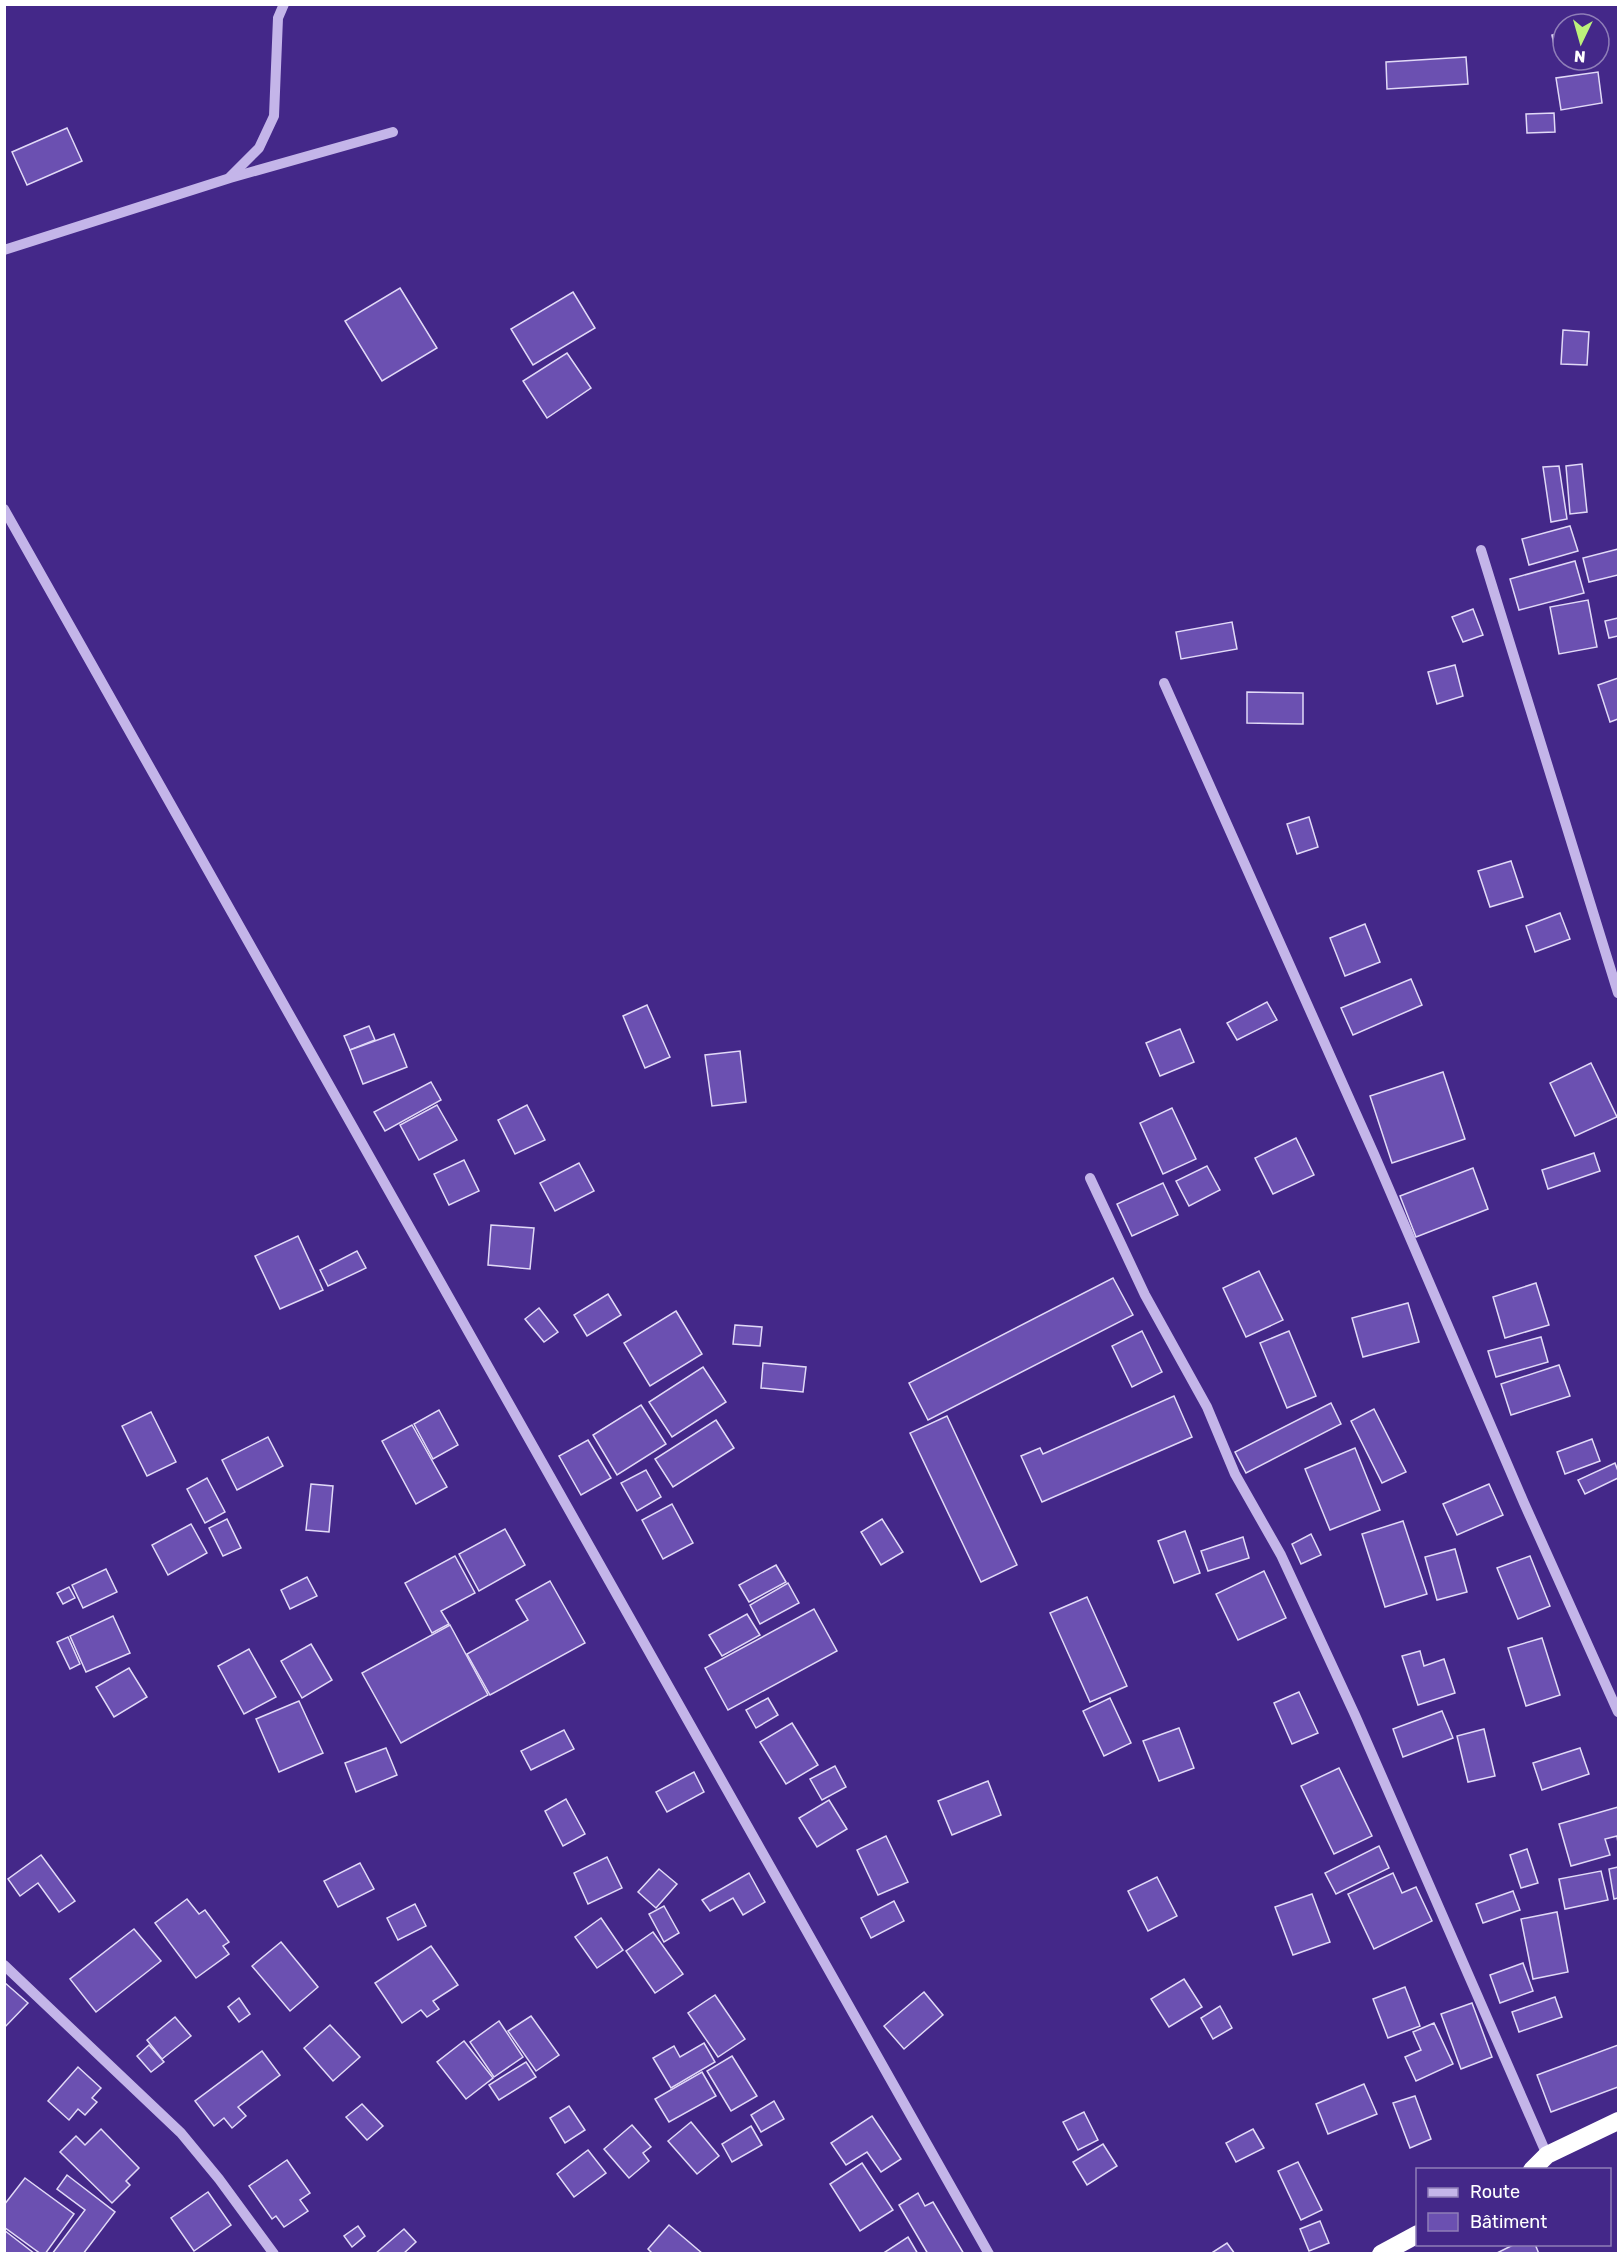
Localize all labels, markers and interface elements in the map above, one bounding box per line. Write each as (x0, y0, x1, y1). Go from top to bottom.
north arrow (1551, 12, 1611, 72)
text: N (1573, 46, 1586, 66)
legend (1416, 2168, 1611, 2246)
text: Route (1470, 2181, 1520, 2203)
text: Bâtiment (1470, 2211, 1547, 2233)

